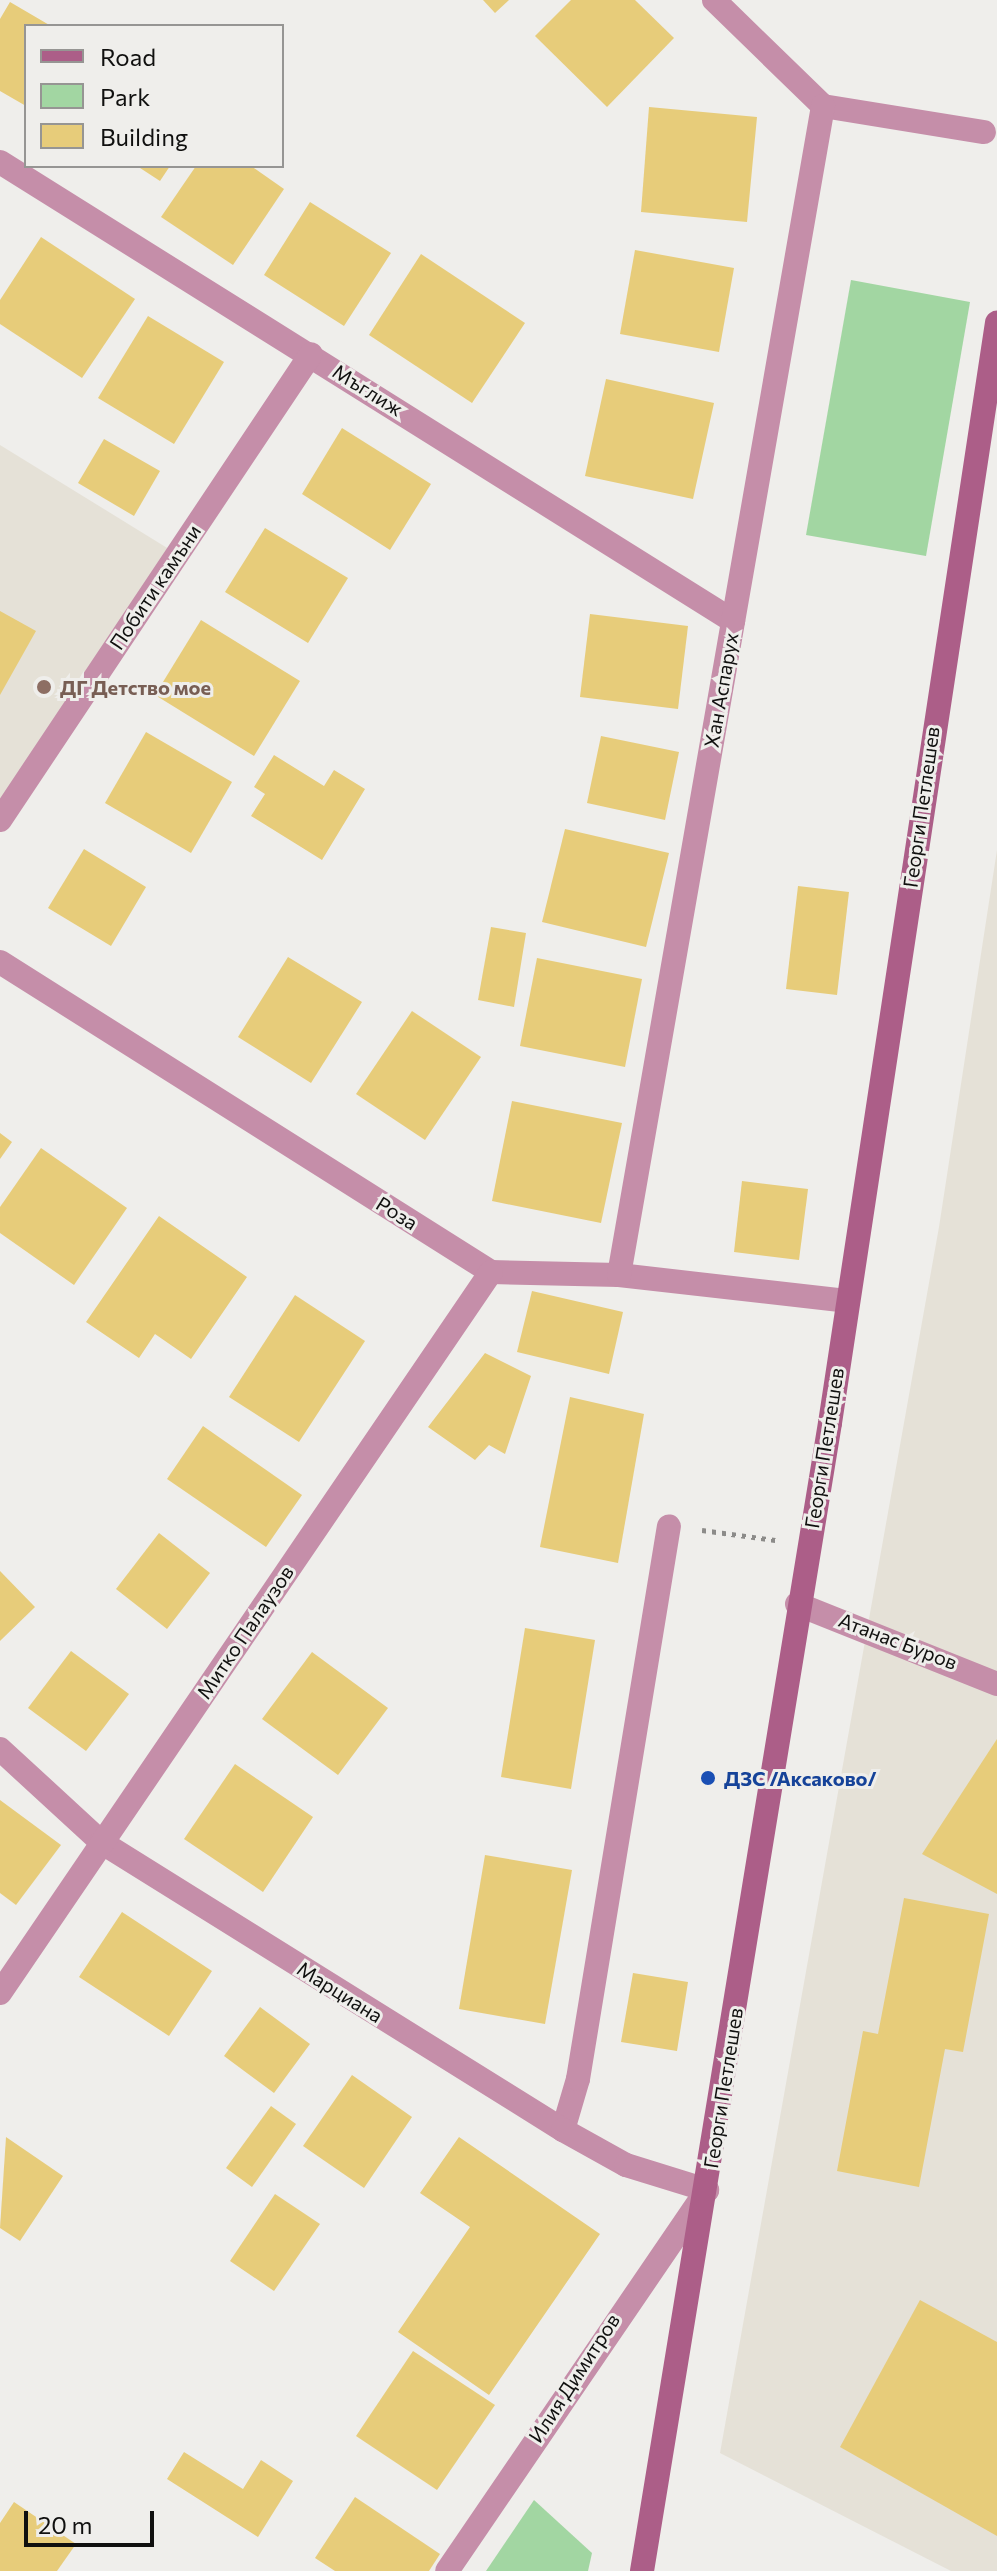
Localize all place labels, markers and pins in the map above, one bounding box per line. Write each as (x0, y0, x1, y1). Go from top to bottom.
place label: ДГ Детство мое (60, 675, 211, 699)
marker: ДГ Детство мое (35, 678, 53, 696)
place label: ДЗС /Аксаково/ (724, 1766, 877, 1790)
marker: ДЗС /Аксаково/ (699, 1769, 717, 1787)

